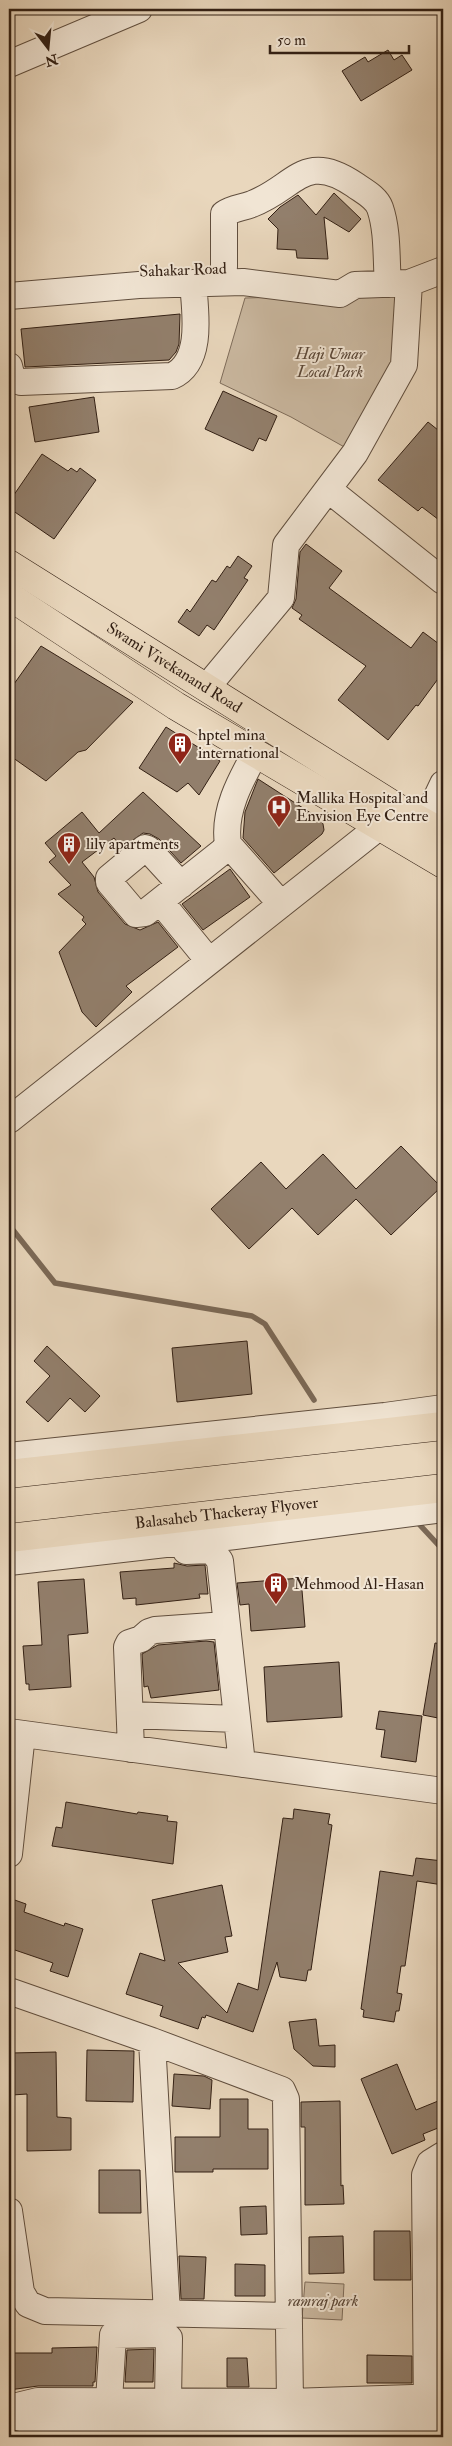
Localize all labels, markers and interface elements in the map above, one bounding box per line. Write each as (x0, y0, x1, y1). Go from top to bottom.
north arrow (22, 22, 72, 72)
scale bar (270, 22, 408, 54)
text: 50 m (277, 31, 306, 50)
text: N (43, 50, 61, 70)
street label: Sahakar Road (139, 258, 227, 282)
park label: Haji Umar Local Park (294, 344, 366, 382)
street label: Swami Vivekanand Road (103, 618, 246, 718)
place label: hptel mina international (198, 725, 279, 763)
building icon: hptel mina international (167, 731, 193, 765)
place label: Mallika Hospital and Envision Eye Centre (296, 788, 429, 826)
hospital icon: Mallika Hospital and Envision Eye Centre (266, 794, 292, 828)
building icon: lily apartments (56, 831, 82, 865)
place label: lily apartments (86, 834, 179, 855)
street label: Balasaheb Thackeray Flyover (134, 1492, 319, 1533)
building icon: Mehmood Al-Hasan (263, 1571, 289, 1605)
place label: Mehmood Al-Hasan (294, 1574, 424, 1594)
park label: ramraj park (288, 2291, 359, 2311)

